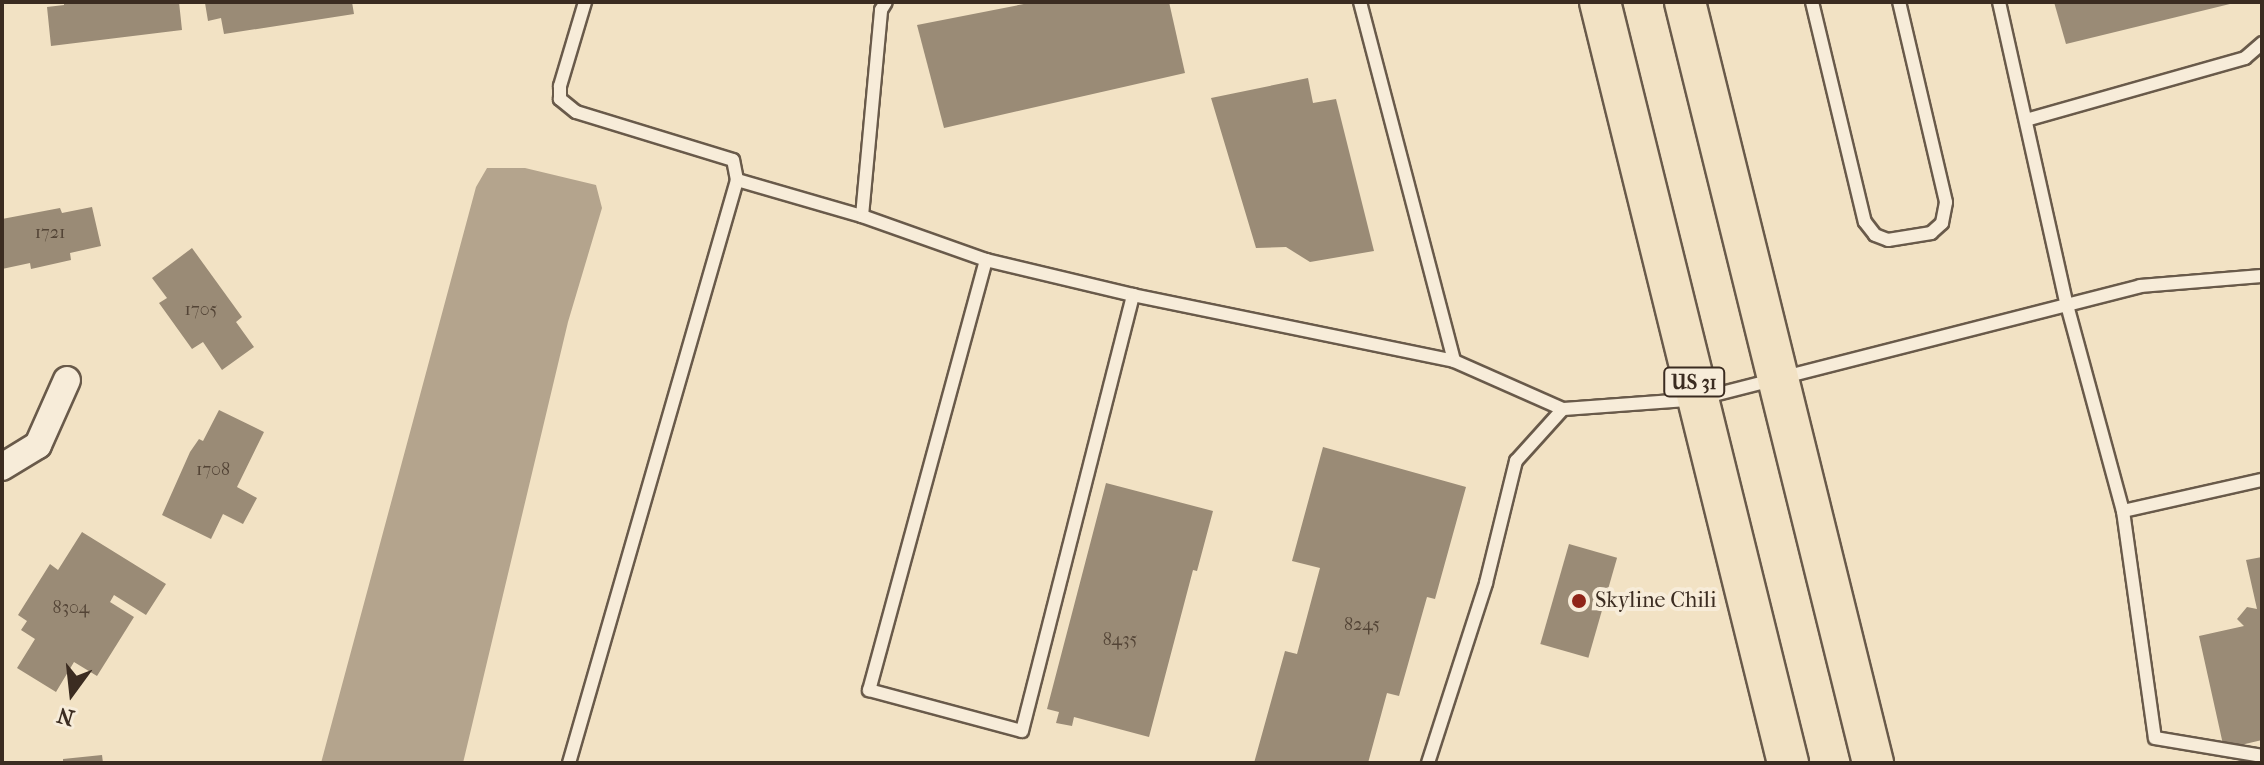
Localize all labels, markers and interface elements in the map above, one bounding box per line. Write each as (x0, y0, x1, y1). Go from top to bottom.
house number: 1721 (35, 222, 65, 244)
house number: 1705 (185, 299, 217, 321)
road number: US 31 (1662, 366, 1726, 398)
house number: 1708 (196, 459, 230, 481)
place label: Skyline Chili (1595, 588, 1716, 614)
marker: Skyline Chili (1570, 592, 1588, 610)
house number: 8304 (53, 597, 89, 619)
house number: 8245 (1344, 614, 1380, 636)
house number: 8435 (1103, 629, 1137, 651)
north arrow (32, 653, 112, 733)
text: N (54, 701, 77, 731)

